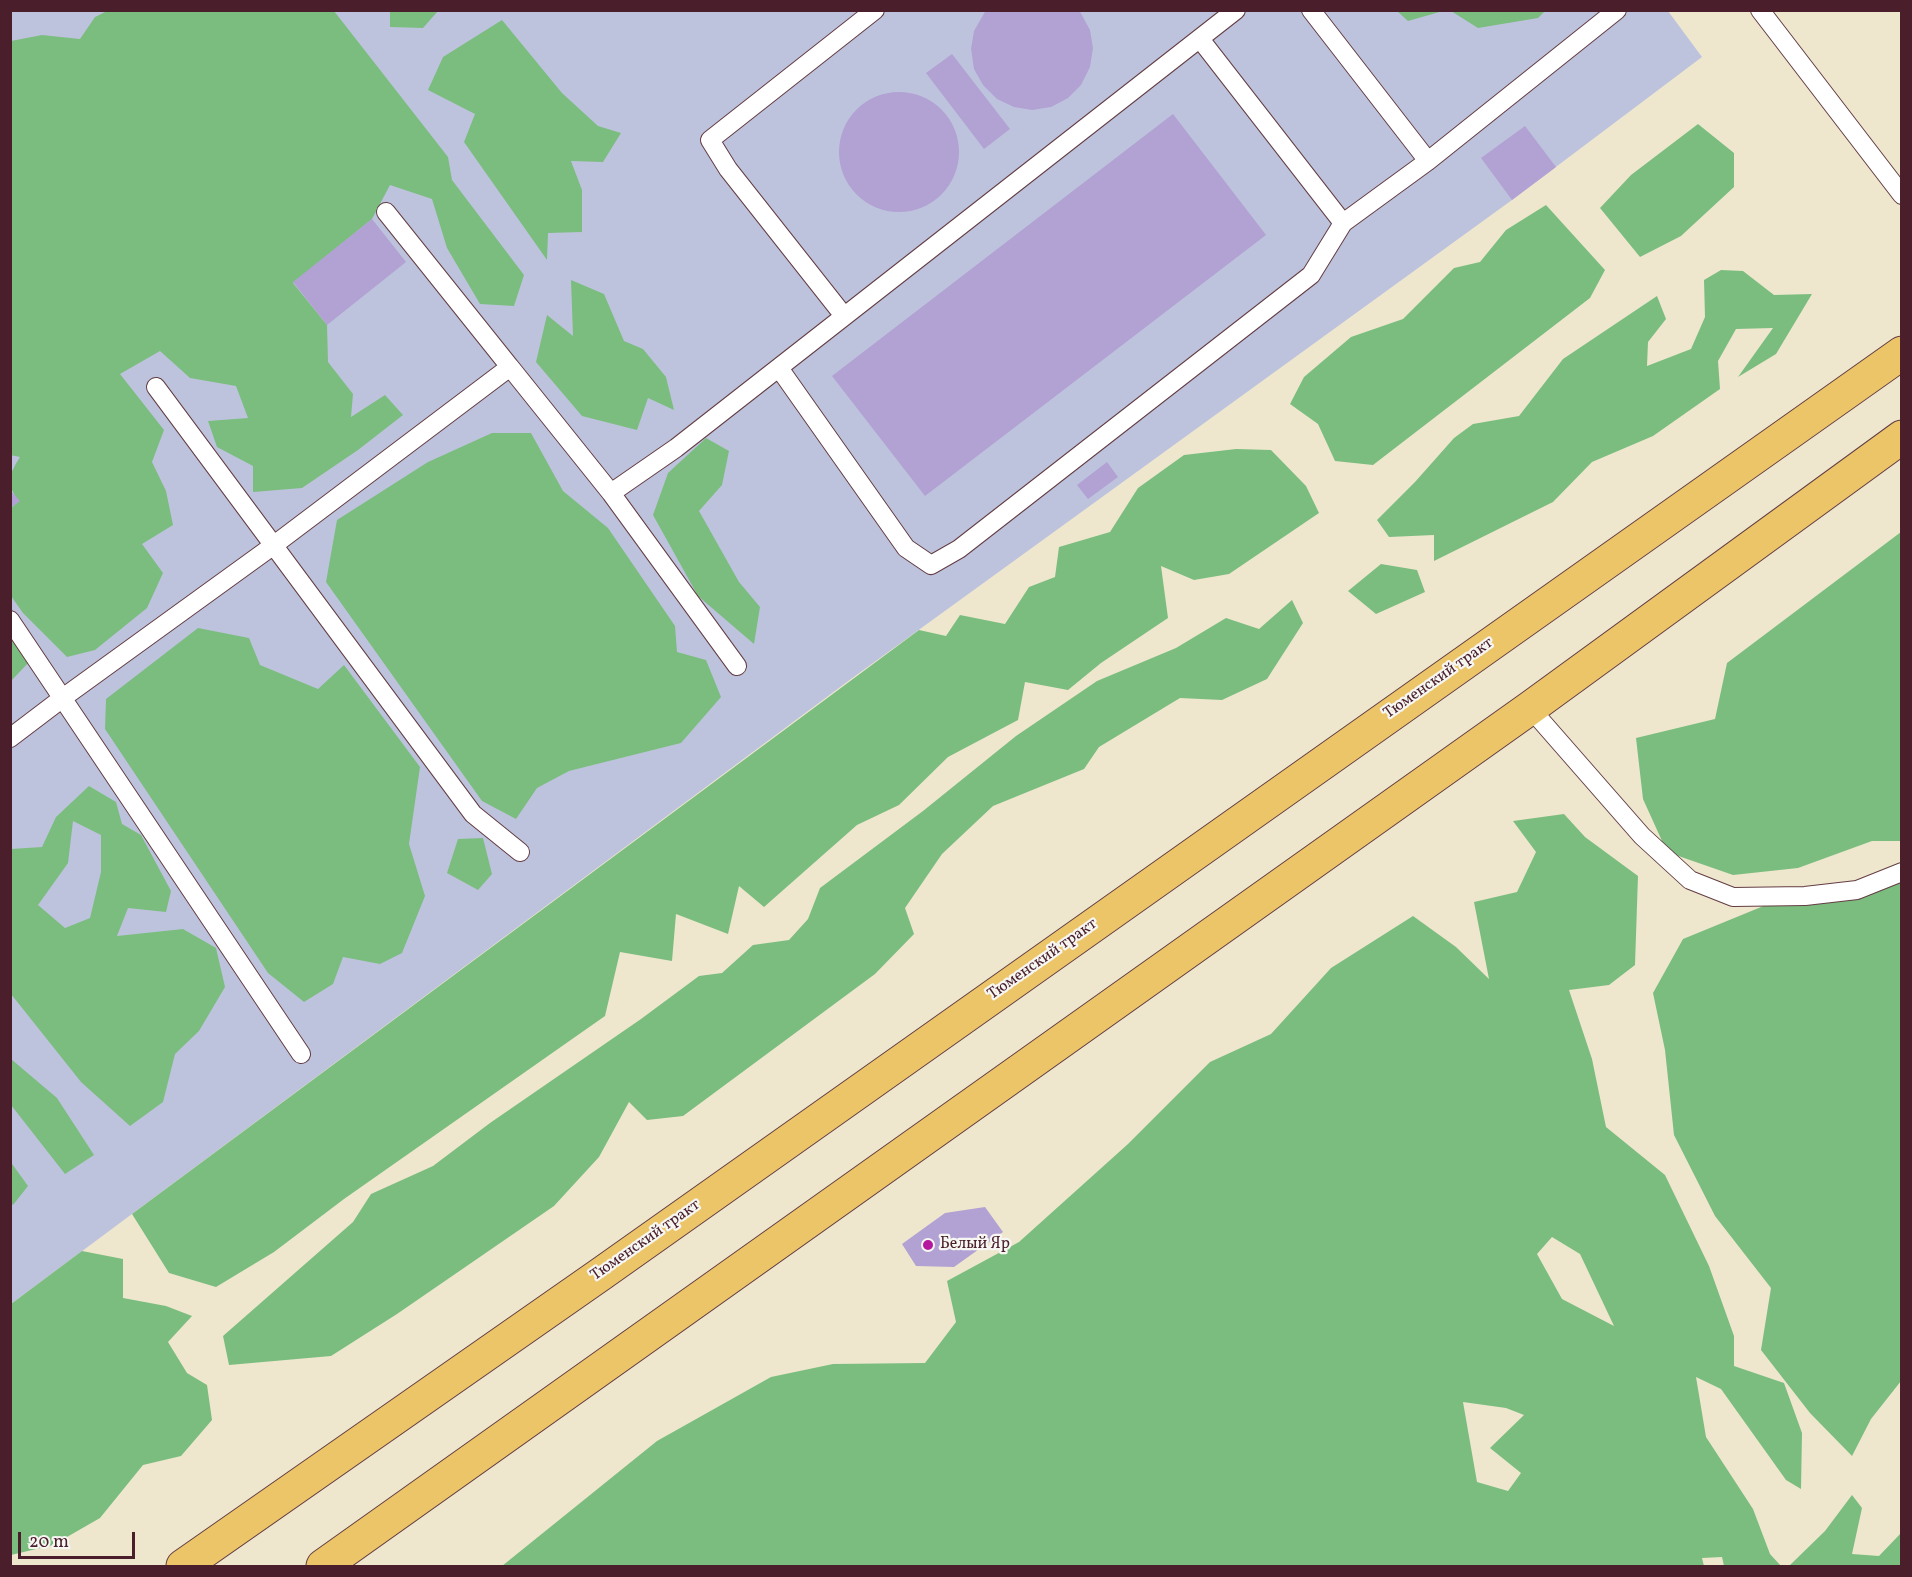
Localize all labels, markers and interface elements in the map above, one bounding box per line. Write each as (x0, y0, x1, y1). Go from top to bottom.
street label: Тюменский тракт (1381, 634, 1497, 724)
street label: Тюменский тракт (985, 915, 1101, 1005)
street label: Тюменский тракт (588, 1196, 704, 1286)
place label: Белый Яр (940, 1235, 1010, 1255)
marker: Белый Яр (921, 1238, 935, 1252)
scale bar (21, 1520, 138, 1558)
text: 20 m (29, 1530, 69, 1555)

